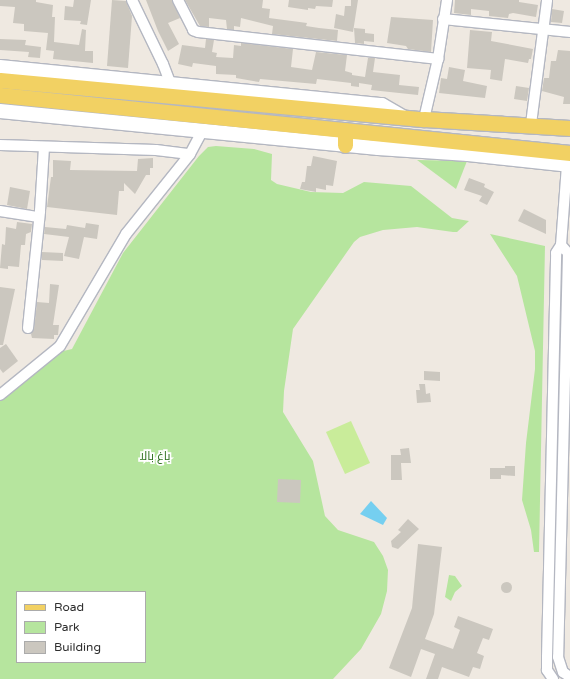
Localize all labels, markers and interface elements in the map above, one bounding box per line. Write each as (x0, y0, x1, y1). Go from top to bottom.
park label: باغ بالا (140, 450, 170, 464)
legend (16, 591, 146, 663)
text: Road (54, 600, 84, 614)
text: Park (54, 620, 80, 634)
text: Building (54, 640, 101, 654)

